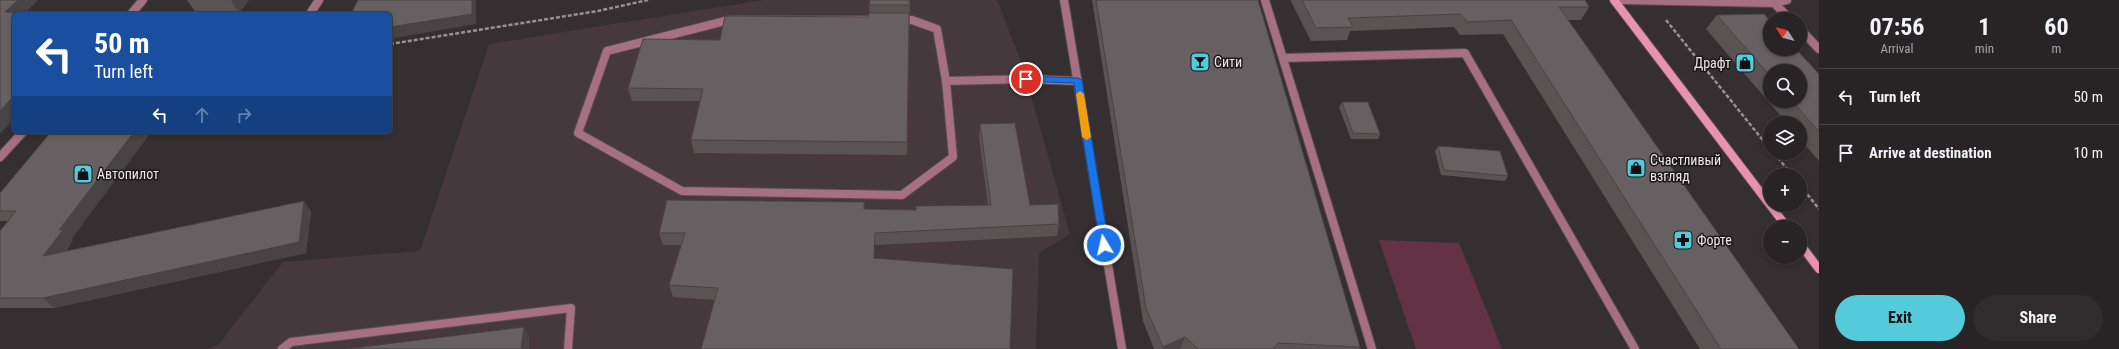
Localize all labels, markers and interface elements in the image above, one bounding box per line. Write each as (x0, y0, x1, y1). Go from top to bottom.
north arrow (1763, 12, 1807, 56)
map controls (1763, 12, 1807, 264)
text: 07:56 (1869, 13, 1924, 41)
text: 1 (1978, 13, 1990, 41)
text: 60 (2044, 13, 2069, 41)
text: 50 m (94, 27, 150, 60)
icon: left (28, 28, 80, 80)
text: Arrival (1880, 41, 1913, 56)
text: min (1975, 41, 1994, 56)
text: m (2052, 41, 2061, 56)
bar icon: Сити (1189, 51, 1211, 73)
shop icon: Драфт (1734, 52, 1756, 74)
place label: Сити (1214, 54, 1242, 70)
place label: Драфт (1694, 55, 1731, 71)
text: Turn left (94, 61, 153, 82)
pin (1009, 62, 1043, 96)
button: search (1763, 64, 1807, 108)
icon: arrive (1015, 68, 1037, 90)
icon: left (1835, 86, 1857, 108)
text: Turn left (1869, 88, 1920, 106)
text: 50 m (2073, 88, 2103, 106)
icon: left (149, 104, 171, 126)
icon: ahead (191, 104, 213, 126)
icon: right (233, 104, 255, 126)
button: layers (1763, 116, 1807, 160)
icon: arrive (1835, 142, 1857, 164)
text: Arrive at destination (1869, 144, 1992, 162)
text: 10 m (2073, 144, 2103, 162)
place label: Счастливый взгляд (1650, 152, 1721, 184)
shop icon: Счастливый взгляд (1625, 157, 1647, 179)
shop icon: Автопилот (72, 163, 94, 185)
place label: Автопилот (97, 166, 159, 182)
button: + (1763, 168, 1807, 212)
button: − (1763, 220, 1807, 264)
position arrow (1083, 224, 1125, 266)
pharmacy icon: Форте (1672, 229, 1694, 251)
place label: Форте (1697, 232, 1732, 248)
button: Exit (1835, 295, 1965, 341)
button: Share (1973, 295, 2103, 341)

